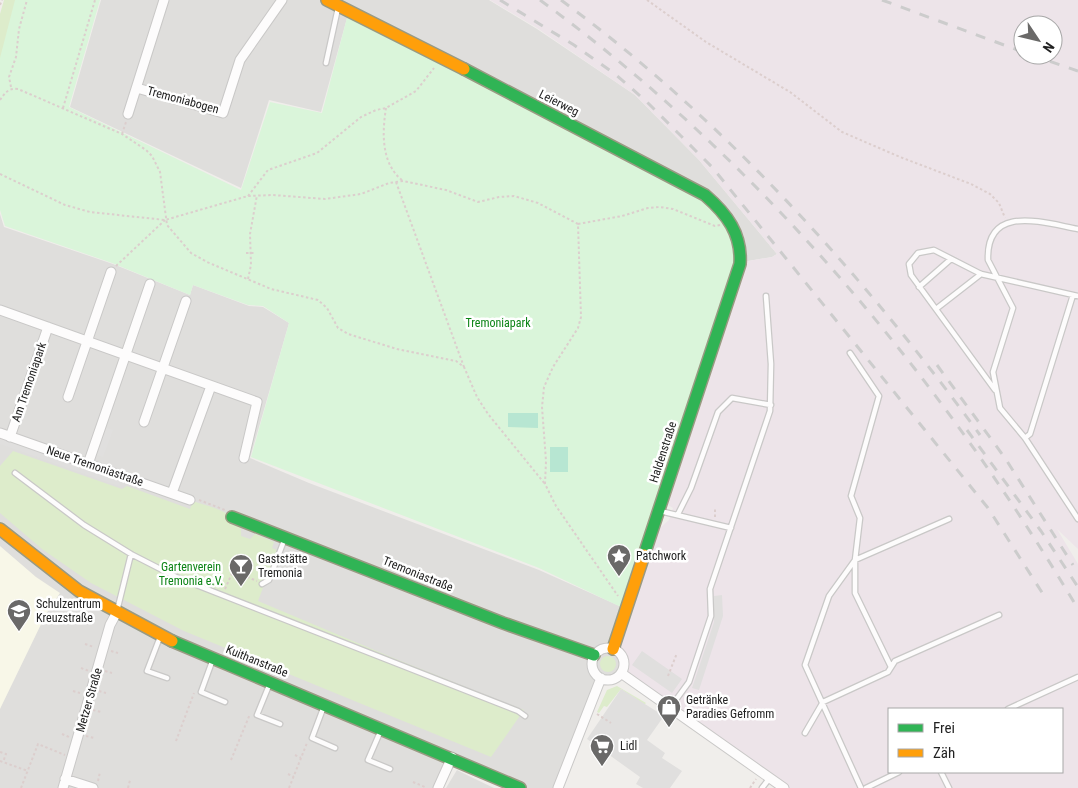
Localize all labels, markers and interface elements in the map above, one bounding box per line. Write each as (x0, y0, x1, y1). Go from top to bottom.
north arrow (1013, 15, 1063, 65)
text: N (1040, 39, 1058, 56)
street label: Tremoniabogen (146, 84, 221, 116)
street label: Leierweg (537, 87, 581, 119)
park label: Tremoniapark (465, 316, 531, 330)
street label: Am Tremoniapark (9, 340, 49, 424)
street label: Haldenstraße (647, 419, 680, 484)
street label: Neue Tremoniastraße (45, 443, 146, 489)
place icon: Patchwork (606, 543, 632, 577)
place label: Patchwork (636, 549, 687, 563)
place label: Gaststätte Tremonia (258, 552, 308, 580)
bar icon: Gaststätte Tremonia (228, 553, 254, 587)
street label: Tremoniastraße (381, 554, 455, 595)
park label: Gartenverein Tremonia e.V. (159, 560, 223, 588)
place label: Schulzentrum Kreuzstraße (36, 597, 101, 625)
school or university icon: Schulzentrum Kreuzstraße (6, 598, 32, 632)
street label: Kuithanstraße (224, 642, 291, 680)
street label: Metzer Straße (73, 666, 105, 734)
place label: Getränke Paradies Gefromm (686, 693, 774, 721)
shop icon: Getränke Paradies Gefromm (656, 694, 682, 728)
legend (888, 708, 1063, 773)
text: Frei (933, 719, 955, 737)
supermarket icon: Lidl (589, 733, 615, 767)
place label: Lidl (620, 739, 637, 753)
text: Zäh (933, 744, 955, 762)

